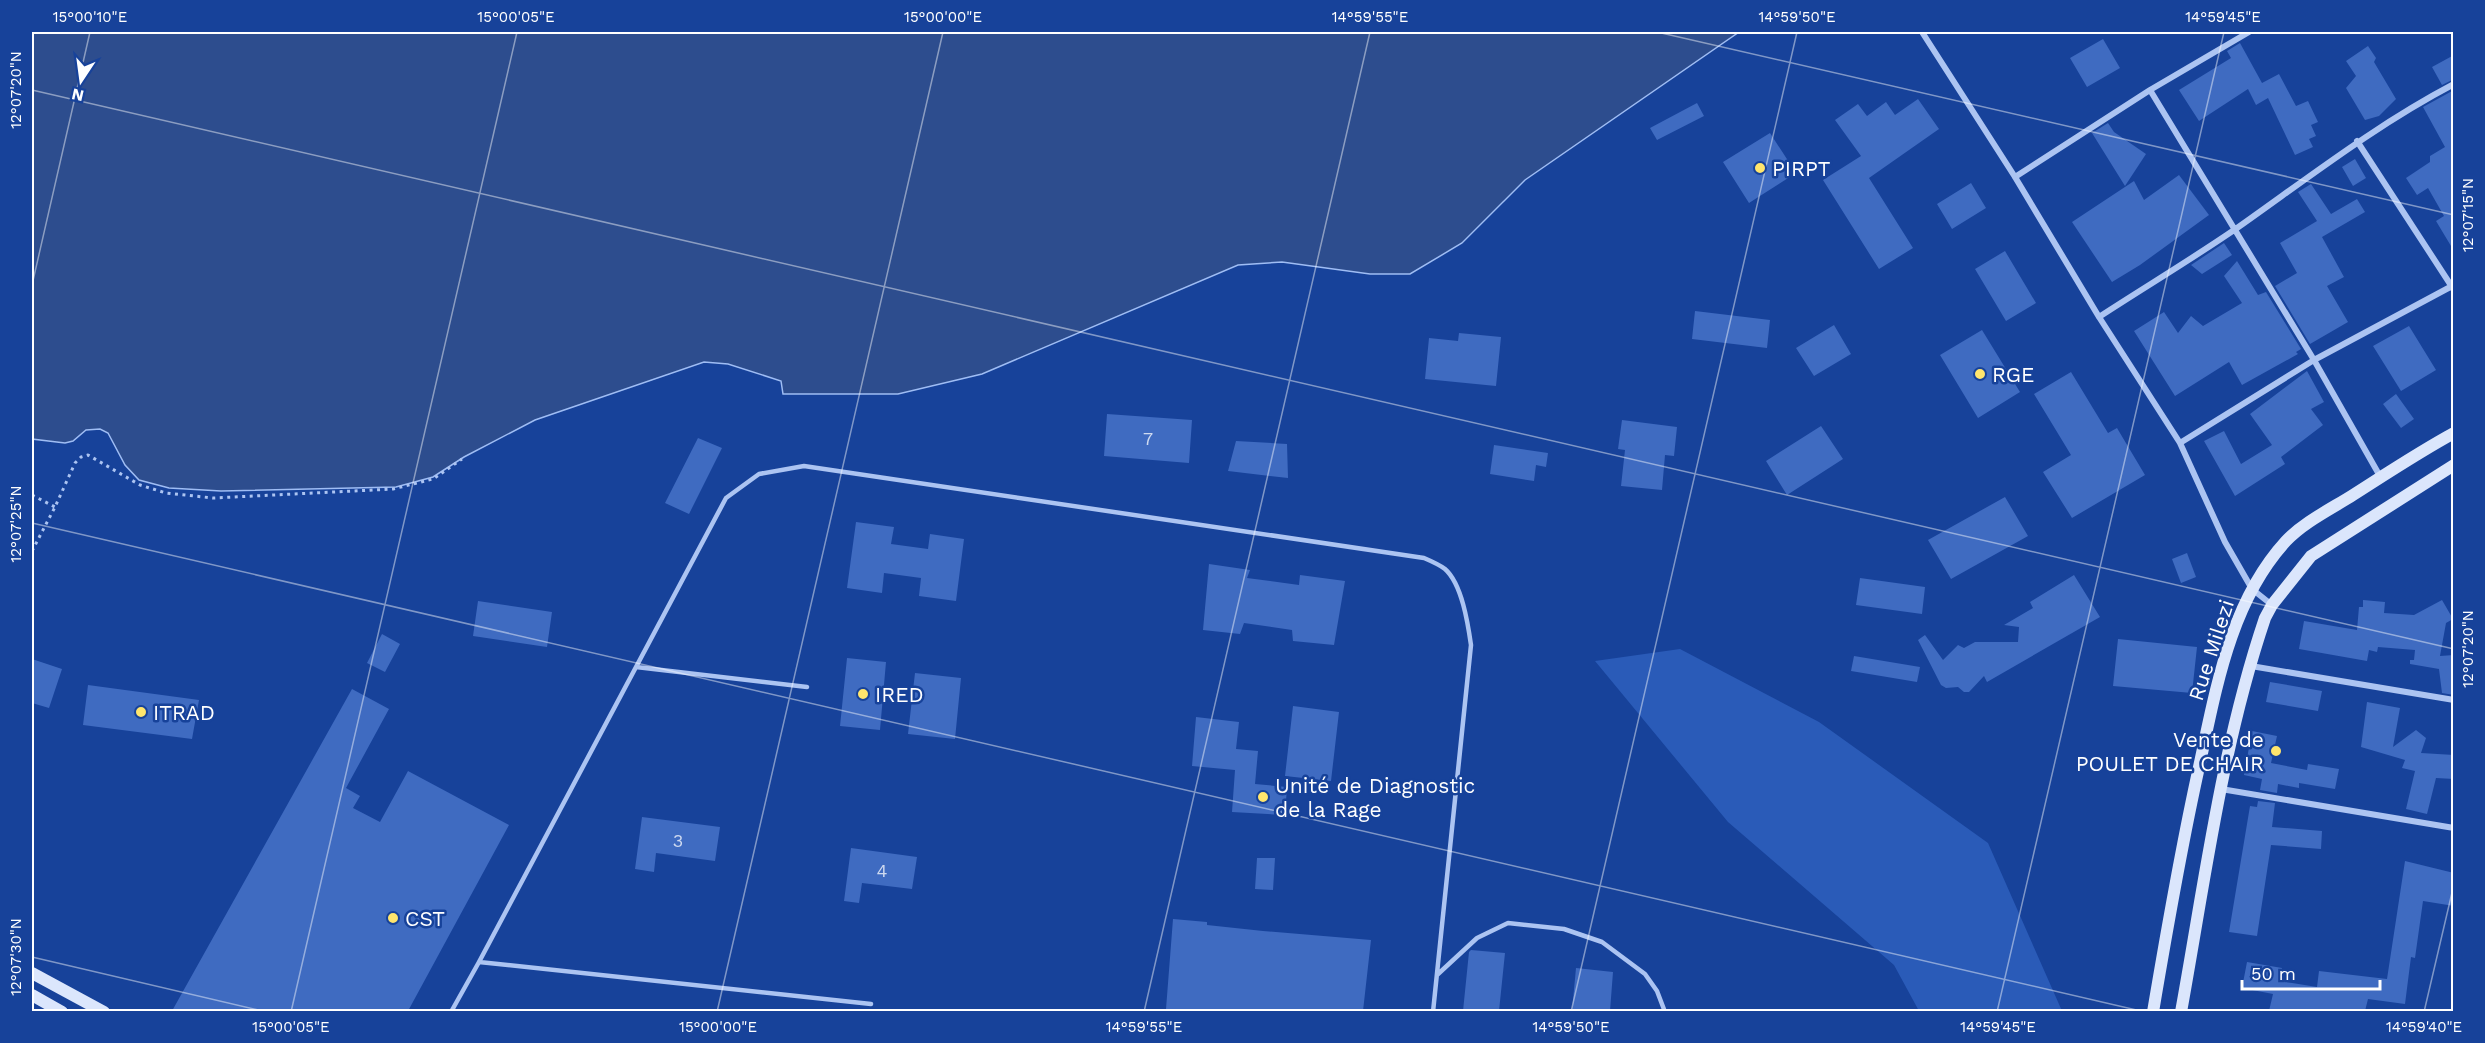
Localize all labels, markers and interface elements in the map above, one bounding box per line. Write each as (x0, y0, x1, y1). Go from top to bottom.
text: 15°00'10"E (53, 8, 127, 26)
text: 15°00'05"E (477, 8, 555, 26)
text: 15°00'00"E (904, 8, 982, 26)
text: 14°59'55"E (1332, 8, 1408, 26)
text: 14°59'50"E (1758, 8, 1836, 26)
text: 14°59'45"E (2185, 8, 2261, 26)
text: 12°07'20"N (7, 51, 25, 129)
north arrow (51, 51, 111, 111)
text: N (70, 85, 86, 106)
place label: PIRPT (1772, 156, 1831, 181)
marker: PIRPT (1753, 161, 1767, 175)
text: 12°07'15"N (2459, 178, 2477, 252)
place label: RGE (1992, 362, 2034, 387)
marker: RGE (1973, 367, 1987, 381)
house number: 7 (1143, 428, 1153, 449)
text: 12°07'25"N (7, 486, 25, 562)
street label: Rue Milezi (2183, 596, 2239, 704)
text: 12°07'20"N (2459, 610, 2477, 688)
place label: IRED (875, 682, 924, 707)
marker: IRED (856, 687, 870, 701)
place label: ITRAD (153, 700, 215, 725)
marker: ITRAD (134, 705, 148, 719)
place label: Vente de POULET DE CHAIR (2076, 727, 2264, 776)
marker: Vente de POULET DE CHAIR (2269, 744, 2283, 758)
place label: Unité de Diagnostic de la Rage (1275, 773, 1475, 822)
marker: Unité de Diagnostic de la Rage (1256, 790, 1270, 804)
house number: 3 (673, 830, 683, 851)
house number: 4 (877, 860, 888, 881)
place label: CST (405, 906, 445, 931)
marker: CST (386, 911, 400, 925)
text: 12°07'30"N (7, 918, 25, 996)
scale bar (2242, 953, 2380, 991)
text: 50 m (2251, 963, 2296, 984)
text: 15°00'05"E (252, 1018, 330, 1036)
text: 15°00'00"E (679, 1018, 757, 1036)
text: 14°59'55"E (1106, 1018, 1182, 1036)
text: 14°59'50"E (1532, 1018, 1610, 1036)
text: 14°59'45"E (1960, 1018, 2036, 1036)
text: 14°59'40"E (2386, 1018, 2462, 1036)

